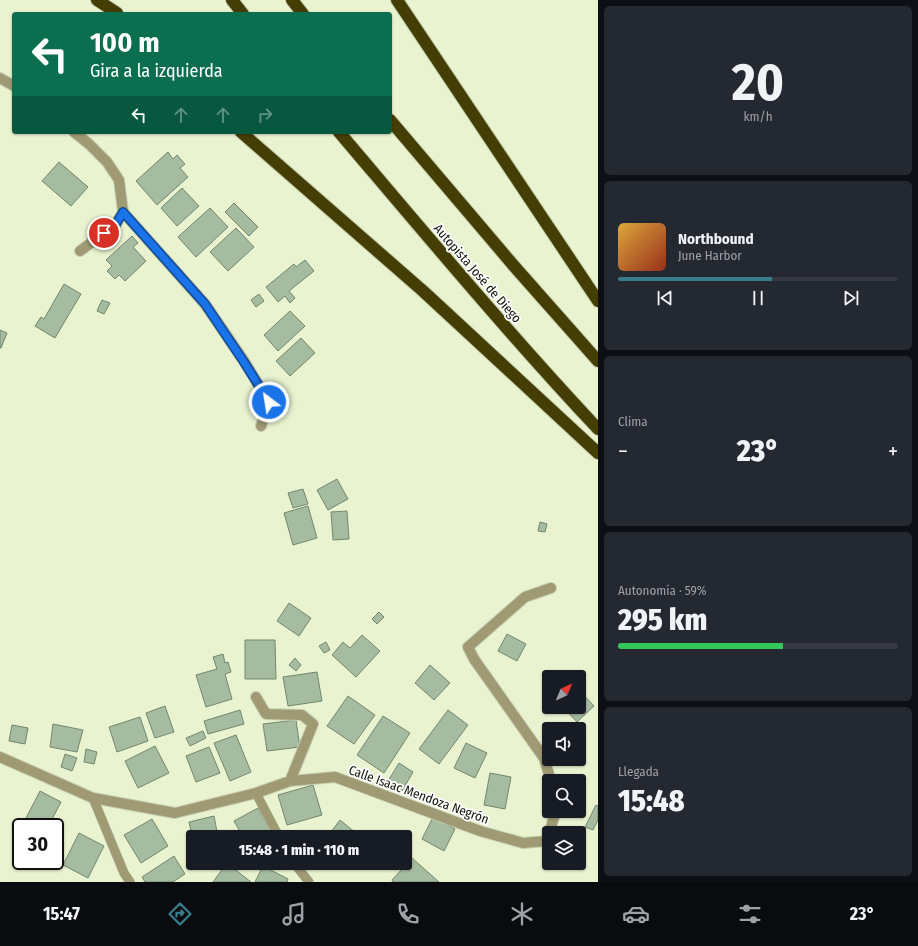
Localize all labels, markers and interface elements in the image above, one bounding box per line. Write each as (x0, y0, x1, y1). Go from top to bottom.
text: 100 m (90, 26, 160, 59)
icon: left (24, 28, 76, 80)
text: 20 (732, 51, 784, 114)
text: Gira a la izquierda (90, 60, 223, 82)
icon: left (128, 104, 150, 126)
icon: ahead (170, 104, 192, 126)
icon: ahead (212, 104, 234, 126)
icon: right (254, 104, 276, 126)
text: km/h (744, 109, 773, 124)
pin (87, 216, 121, 250)
street label: Autopista José de Diego (431, 221, 525, 326)
icon: arrive (93, 222, 115, 244)
text: Northbound (678, 230, 754, 248)
text: June Harbor (678, 248, 742, 263)
icon: previous (654, 287, 676, 309)
icon: pause (747, 287, 769, 309)
icon: next (840, 287, 862, 309)
position arrow (248, 381, 290, 423)
text: Clima (618, 414, 648, 429)
text: 23° (737, 433, 779, 469)
text: − (618, 438, 628, 465)
text: + (888, 438, 898, 465)
text: Autonomía · 59% (618, 583, 707, 598)
text: 295 km (618, 602, 707, 638)
north arrow (542, 670, 586, 714)
map controls (542, 670, 586, 870)
button: sound (542, 722, 586, 766)
street label: Calle Isaac Mendoza Negrón (347, 762, 491, 827)
text: Llegada (618, 764, 659, 779)
button: search (542, 774, 586, 818)
text: 15:48 (618, 783, 685, 819)
speed limit sign: 30 (12, 818, 64, 870)
button: layers (542, 826, 586, 870)
text: 15:48 · 1 min · 110 m (239, 841, 359, 859)
icon: directions (166, 900, 194, 928)
icon: music (280, 900, 308, 928)
icon: phone (394, 900, 422, 928)
icon: climate (508, 900, 536, 928)
icon: car (622, 900, 650, 928)
icon: filters (736, 900, 764, 928)
text: 15:47 (43, 903, 80, 925)
text: 23° (850, 903, 875, 925)

